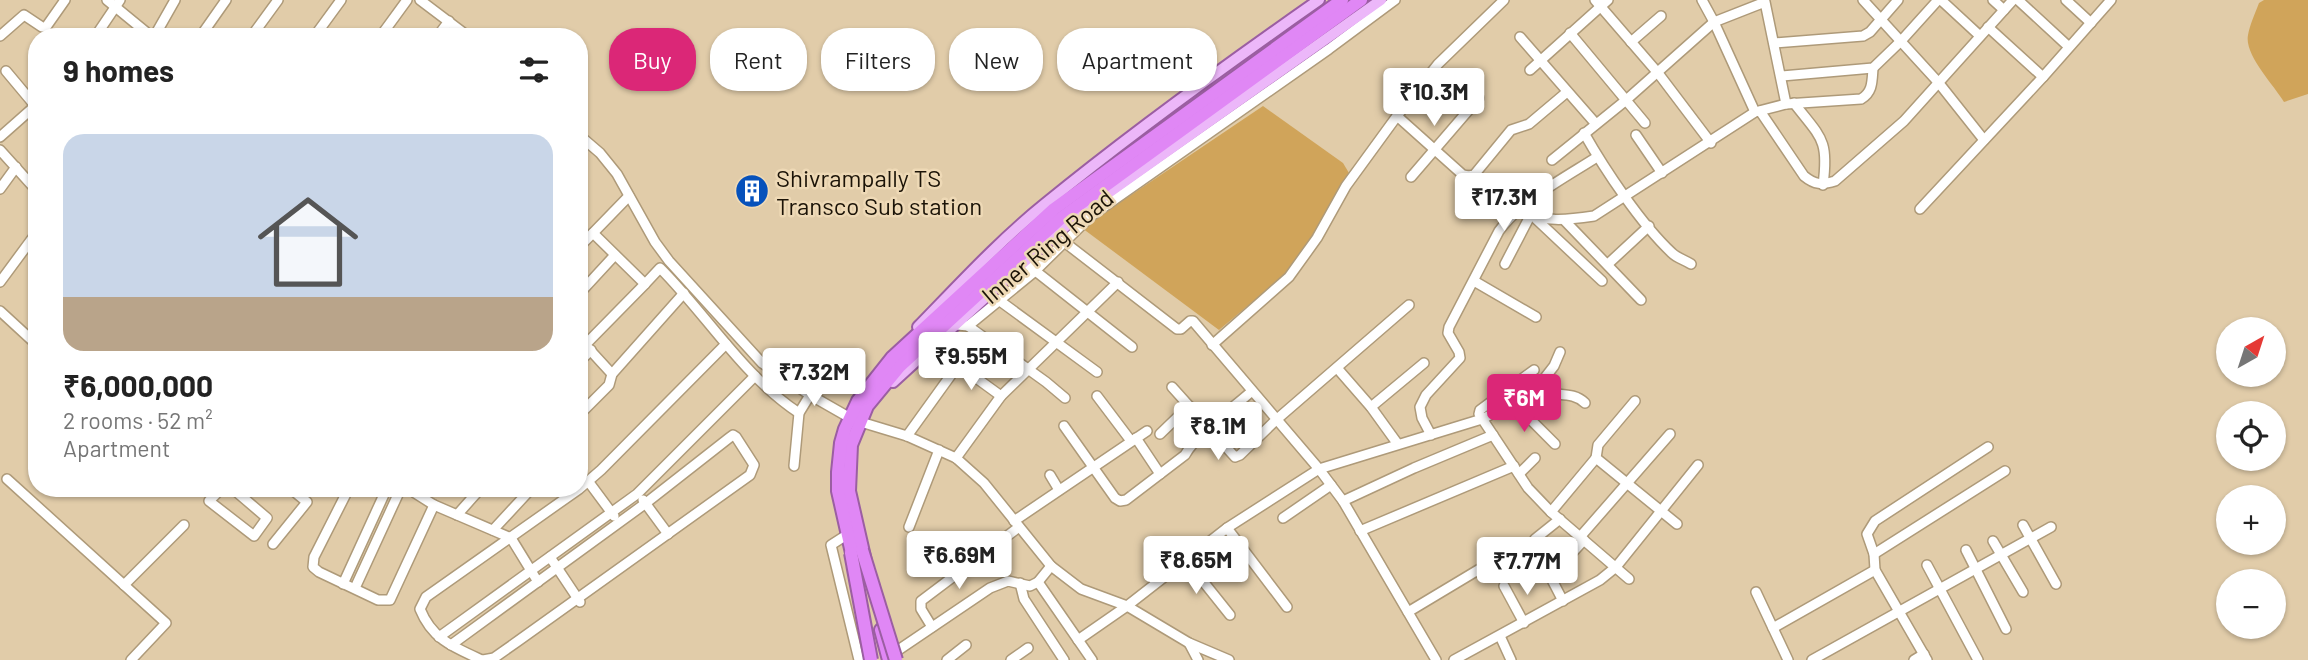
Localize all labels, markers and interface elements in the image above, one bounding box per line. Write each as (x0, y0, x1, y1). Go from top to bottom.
chip: Buy (609, 28, 696, 91)
chip: Rent (710, 28, 807, 91)
chip: Filters (821, 28, 935, 91)
chip: New (949, 28, 1043, 91)
chip: Apartment (1057, 28, 1217, 91)
icon: filters (515, 51, 553, 89)
text: 9 homes (63, 52, 174, 88)
pin: ₹10.3M (1377, 68, 1491, 128)
text: ₹10.3M (1399, 77, 1469, 105)
place label: Shivrampally TS Transco Sub station (776, 163, 982, 220)
building icon: Shivrampally TS Transco Sub station (733, 172, 771, 210)
pin: ₹17.3M (1447, 174, 1561, 233)
icon: home (245, 179, 371, 305)
text: ₹17.3M (1471, 182, 1537, 210)
street label: Inner Ring Road (975, 183, 1119, 309)
north arrow (2216, 317, 2286, 387)
map controls (2216, 317, 2286, 639)
pin: ₹9.55M (914, 332, 1028, 392)
text: ₹9.55M (935, 341, 1007, 369)
pin: ₹7.32M (757, 348, 871, 408)
text: ₹7.32M (778, 357, 850, 385)
text: ₹6,000,000 (63, 367, 213, 403)
pin: ₹6M (1490, 374, 1558, 434)
text: ₹6M (1503, 383, 1545, 411)
button: locate (2216, 401, 2286, 471)
pin: ₹8.1M (1169, 402, 1267, 462)
text: 2 rooms · 52 m² (63, 406, 213, 434)
text: ₹8.1M (1190, 411, 1246, 439)
text: Apartment (63, 434, 170, 462)
button: + (2216, 485, 2286, 555)
pin: ₹6.69M (902, 532, 1016, 591)
pin: ₹8.65M (1139, 536, 1253, 596)
pin: ₹7.77M (1470, 538, 1584, 597)
text: ₹6.69M (923, 540, 995, 568)
text: ₹8.65M (1159, 545, 1233, 573)
text: ₹7.77M (1493, 546, 1561, 574)
button: − (2216, 569, 2286, 639)

